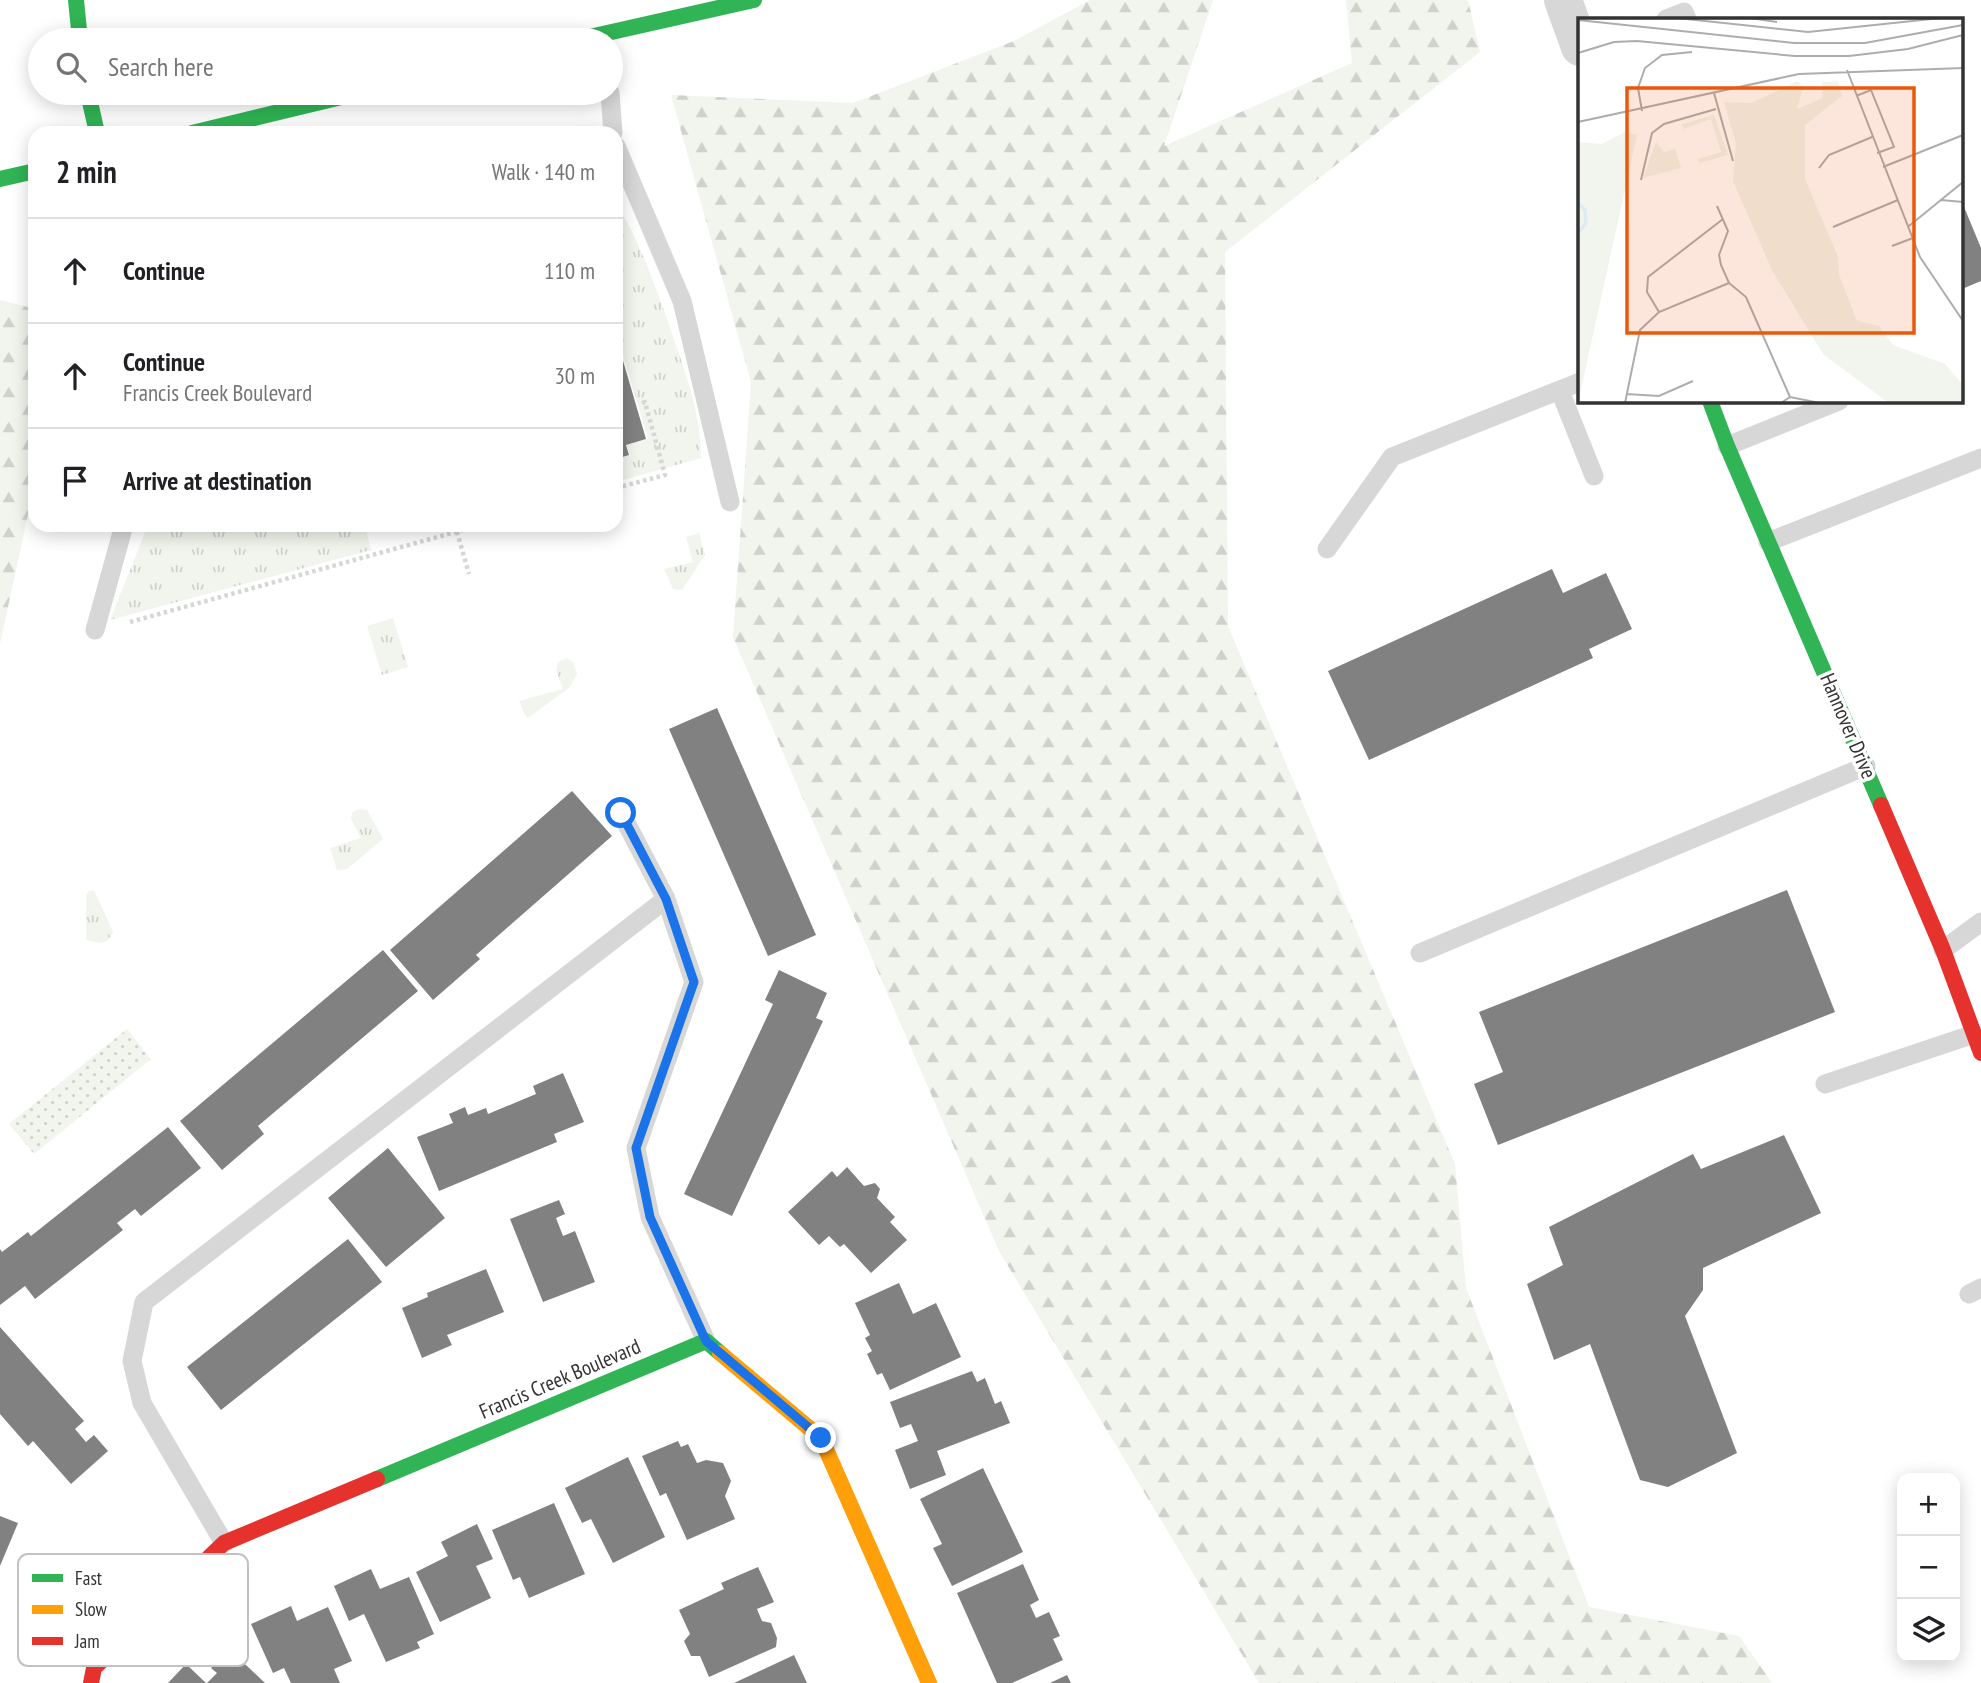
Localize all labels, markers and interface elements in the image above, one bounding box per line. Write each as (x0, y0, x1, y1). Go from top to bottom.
inset map (1578, 18, 1964, 402)
search box (28, 28, 623, 105)
icon: search (52, 48, 90, 86)
text: Search here (108, 50, 214, 83)
text: 2 min (56, 152, 117, 191)
text: Walk · 140 m (492, 157, 595, 186)
icon: ahead (56, 252, 94, 290)
text: Continue (123, 254, 205, 287)
text: 110 m (544, 256, 595, 285)
text: Continue (123, 345, 205, 378)
icon: ahead (56, 357, 94, 395)
text: 30 m (554, 361, 595, 390)
text: Francis Creek Boulevard (123, 378, 312, 407)
icon: arrive (56, 462, 94, 500)
text: Arrive at destination (123, 464, 312, 497)
street label: Hannover Drive (1814, 669, 1883, 783)
route start (605, 797, 636, 828)
street label: Francis Creek Boulevard (475, 1332, 645, 1425)
route end (805, 1422, 836, 1453)
map controls (1897, 1473, 1960, 1662)
button: + (1897, 1473, 1960, 1536)
button: − (1897, 1536, 1960, 1599)
legend (18, 1554, 248, 1666)
text: Fast (75, 1566, 103, 1590)
text: Slow (75, 1597, 108, 1621)
button: layers (1897, 1599, 1960, 1662)
text: Jam (74, 1629, 100, 1653)

